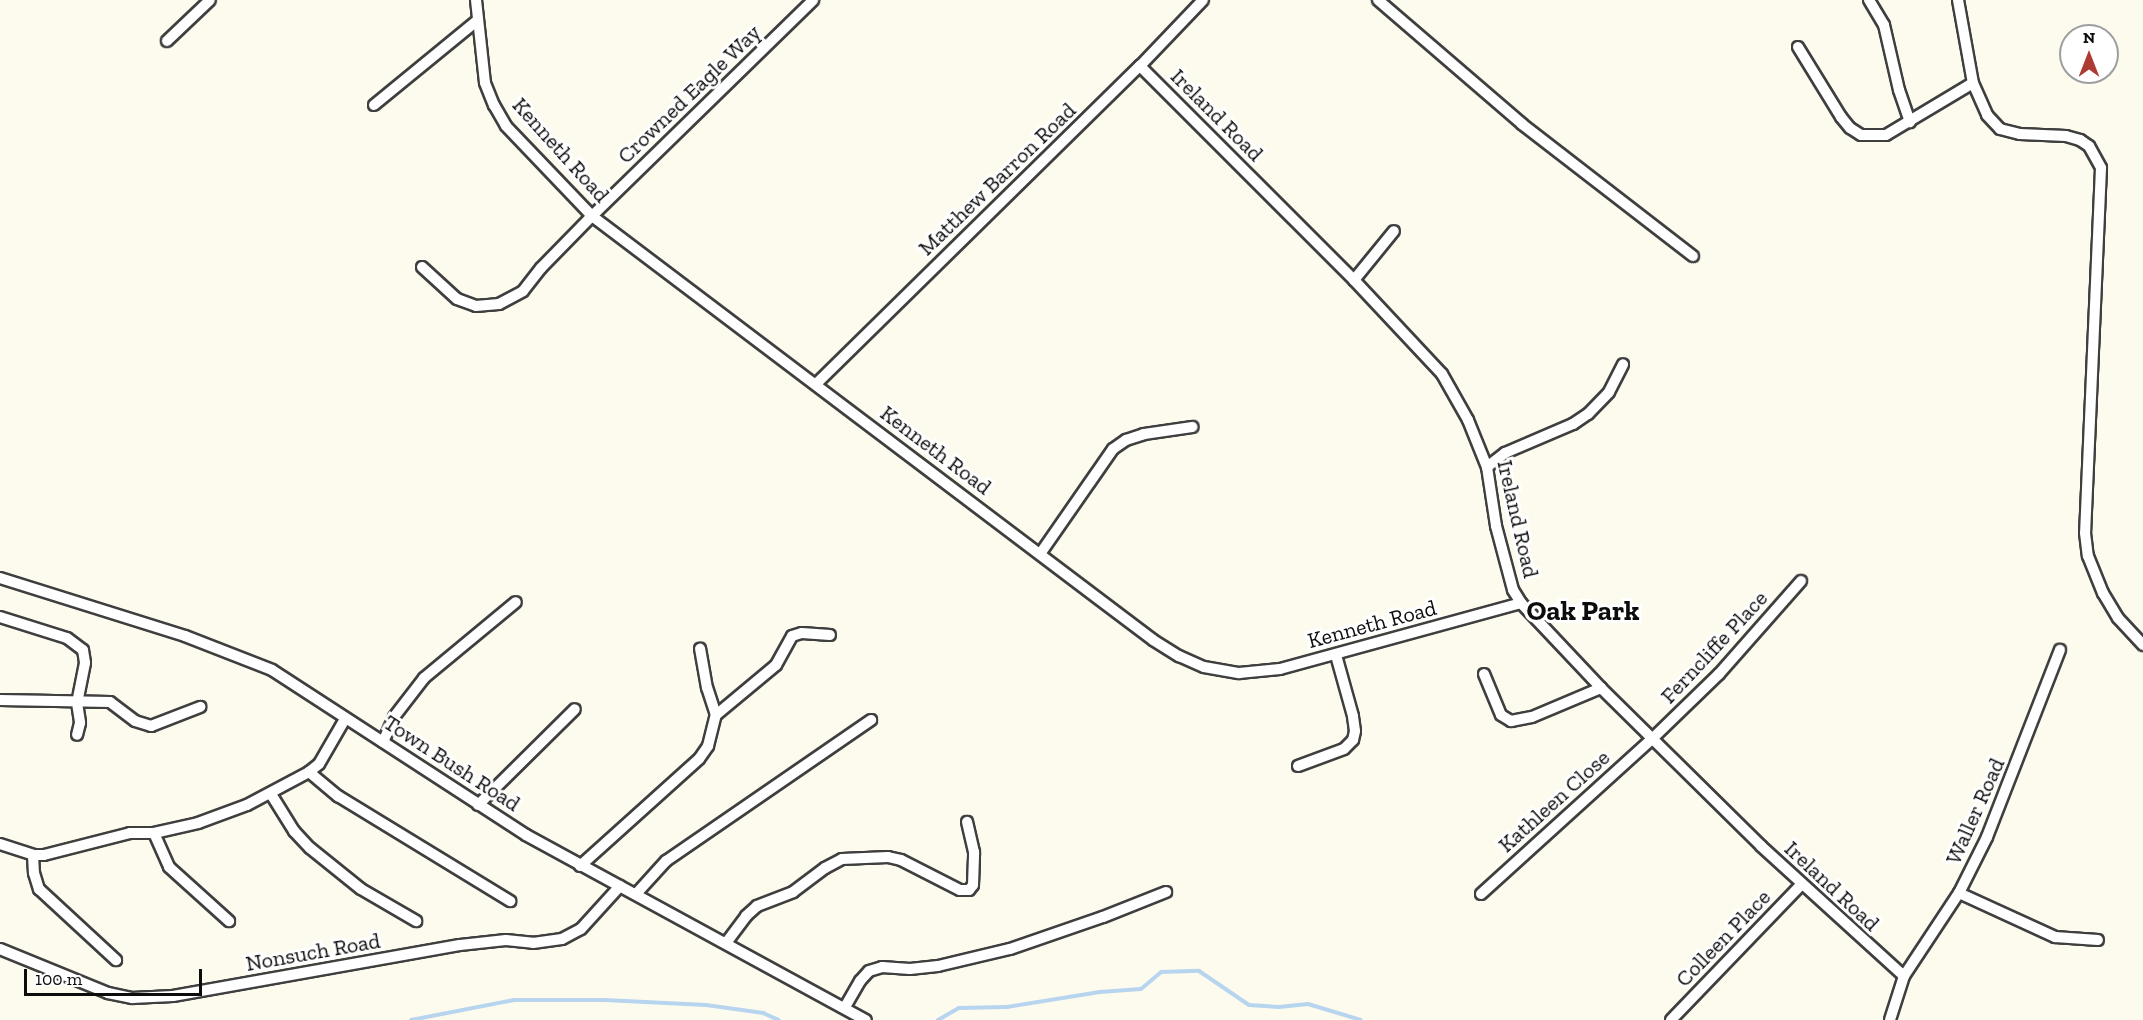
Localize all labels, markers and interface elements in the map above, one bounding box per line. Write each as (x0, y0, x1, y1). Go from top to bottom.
street label: Crowned Eagle Way (612, 19, 766, 169)
north arrow (2059, 24, 2119, 84)
text: N (2083, 28, 2095, 47)
street label: Ireland Road (1165, 63, 1269, 167)
street label: Kenneth Road (507, 92, 615, 208)
street label: Matthew Barron Road (913, 97, 1081, 261)
street label: Kenneth Road (875, 400, 997, 500)
street label: Ireland Road (1492, 458, 1544, 580)
street label: Ferncliffe Place (1655, 585, 1773, 709)
street label: Kenneth Road (1305, 594, 1439, 654)
district label: Oak Park (1526, 594, 1640, 628)
street label: Town Bush Road (379, 709, 525, 817)
street label: Kathleen Close (1493, 744, 1615, 858)
street label: Waller Road (1940, 754, 2010, 868)
street label: Ireland Road (1779, 835, 1885, 937)
street label: Colleen Place (1670, 884, 1776, 992)
street label: Nonsuch Road (244, 927, 382, 977)
scale bar (27, 957, 206, 995)
text: 100 m (35, 968, 82, 990)

